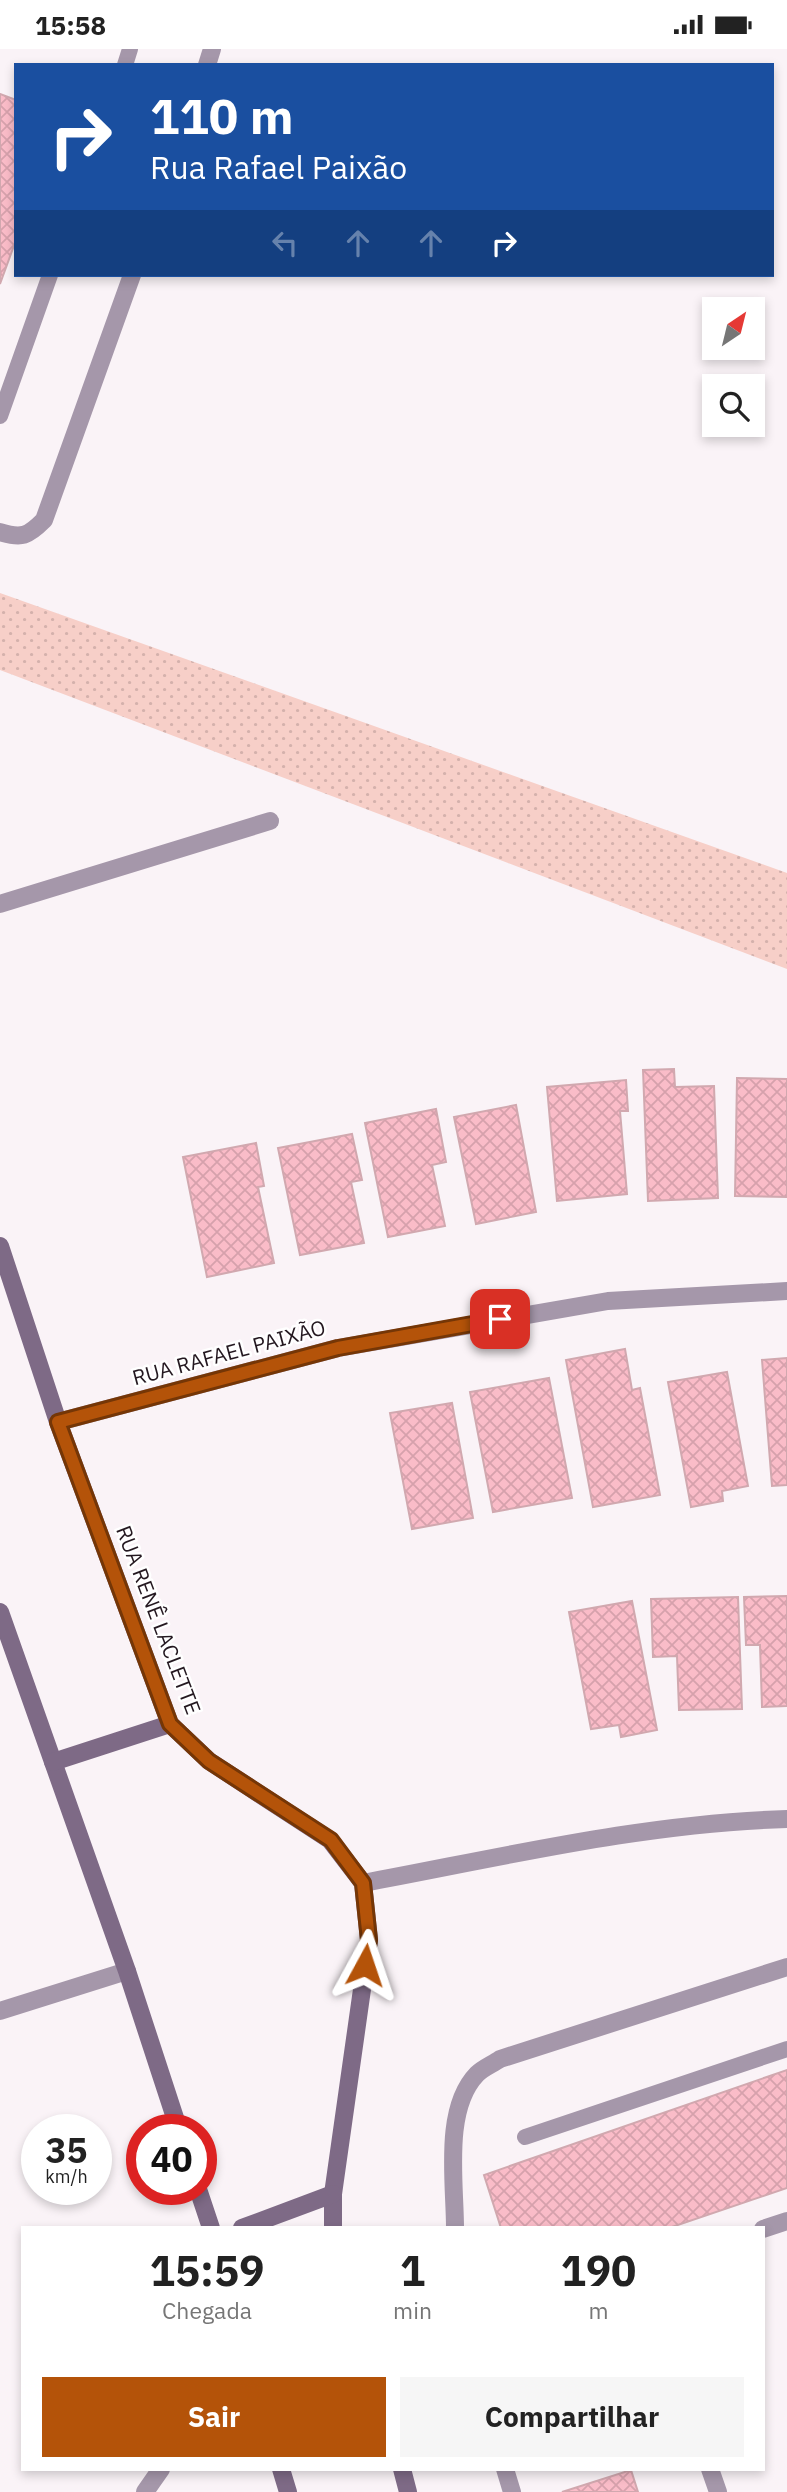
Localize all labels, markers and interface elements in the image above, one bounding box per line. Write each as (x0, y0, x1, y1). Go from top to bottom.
text: 15:58 (35, 8, 106, 42)
text: 110 m (150, 84, 294, 147)
icon: right (35, 91, 126, 182)
text: Rua Rafael Paixão (150, 146, 407, 188)
icon: left (266, 224, 304, 262)
icon: ahead (339, 224, 377, 262)
icon: ahead (412, 224, 450, 262)
icon: right (485, 224, 523, 262)
north arrow (702, 297, 765, 361)
map controls (702, 297, 765, 437)
button: search (702, 374, 765, 437)
pin (470, 1289, 530, 1349)
icon: arrive (481, 1300, 519, 1338)
street label: RUA RAFAEL PAIXÃO (129, 1313, 329, 1391)
street label: RUA RENÊ LACLETTE (110, 1521, 208, 1718)
position arrow (328, 1928, 402, 2002)
speed limit sign: 40 (126, 2114, 217, 2205)
text: 35 (45, 2127, 88, 2173)
text: km/h (45, 2165, 88, 2188)
text: 15:59 (150, 2243, 264, 2298)
text: 1 (400, 2243, 425, 2298)
text: 190 (561, 2243, 636, 2298)
text: Chegada (162, 2295, 252, 2325)
text: min (393, 2295, 432, 2325)
text: m (588, 2295, 609, 2325)
button: Sair (42, 2377, 386, 2457)
button: Compartilhar (400, 2377, 744, 2457)

